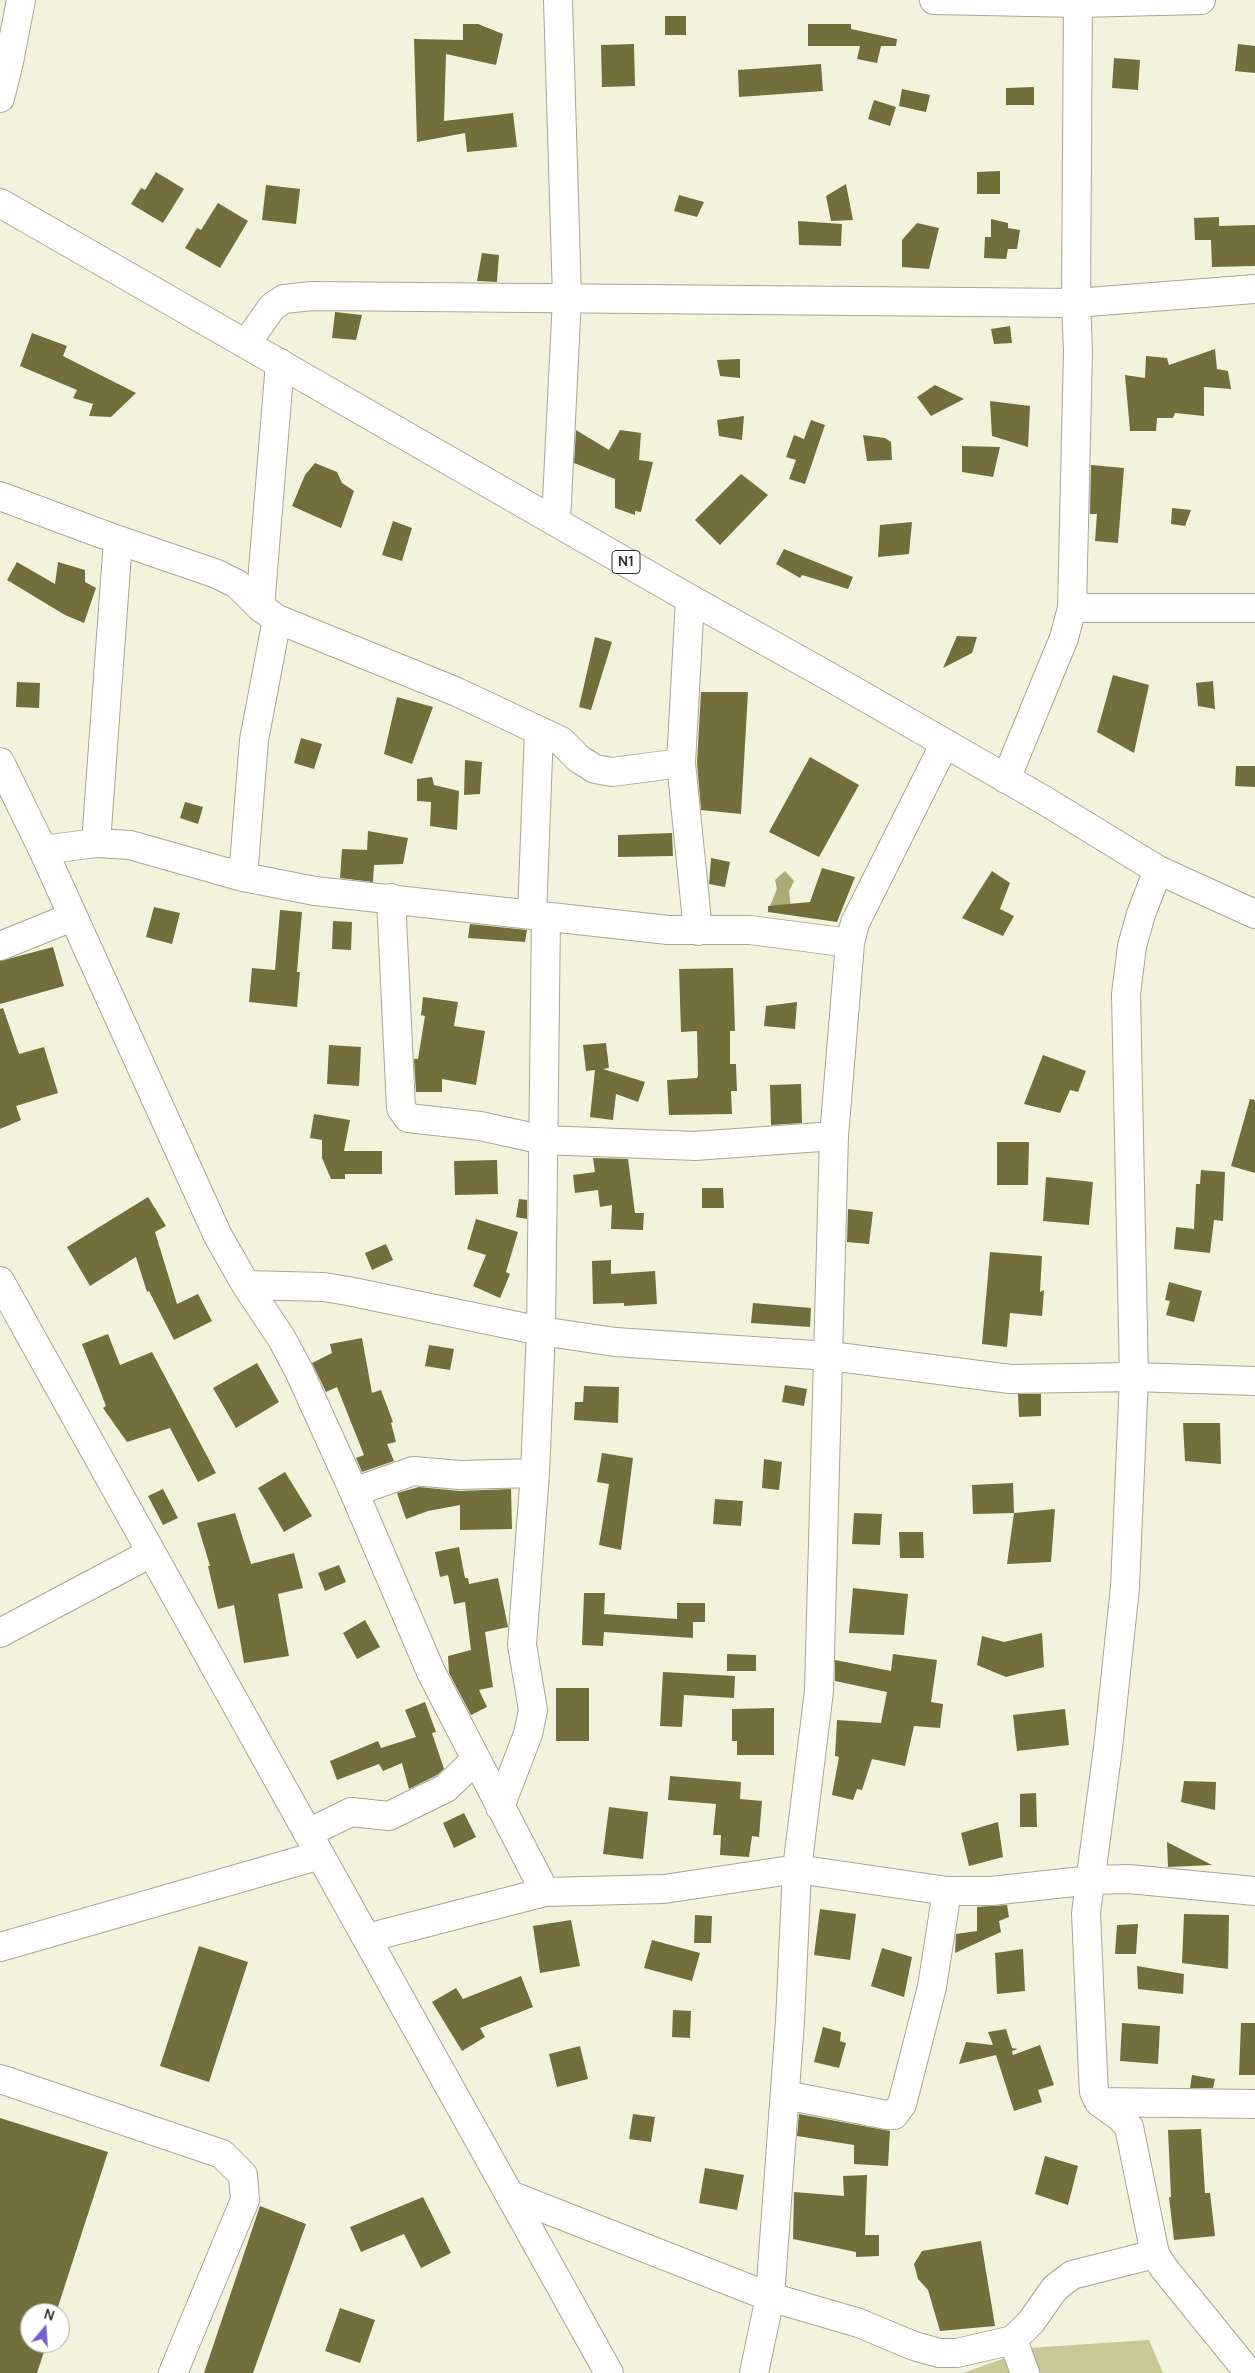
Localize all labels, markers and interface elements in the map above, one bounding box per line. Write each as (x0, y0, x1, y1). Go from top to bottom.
road number: N1 (612, 550, 640, 574)
north arrow (20, 2303, 70, 2353)
text: N (42, 2304, 57, 2325)

